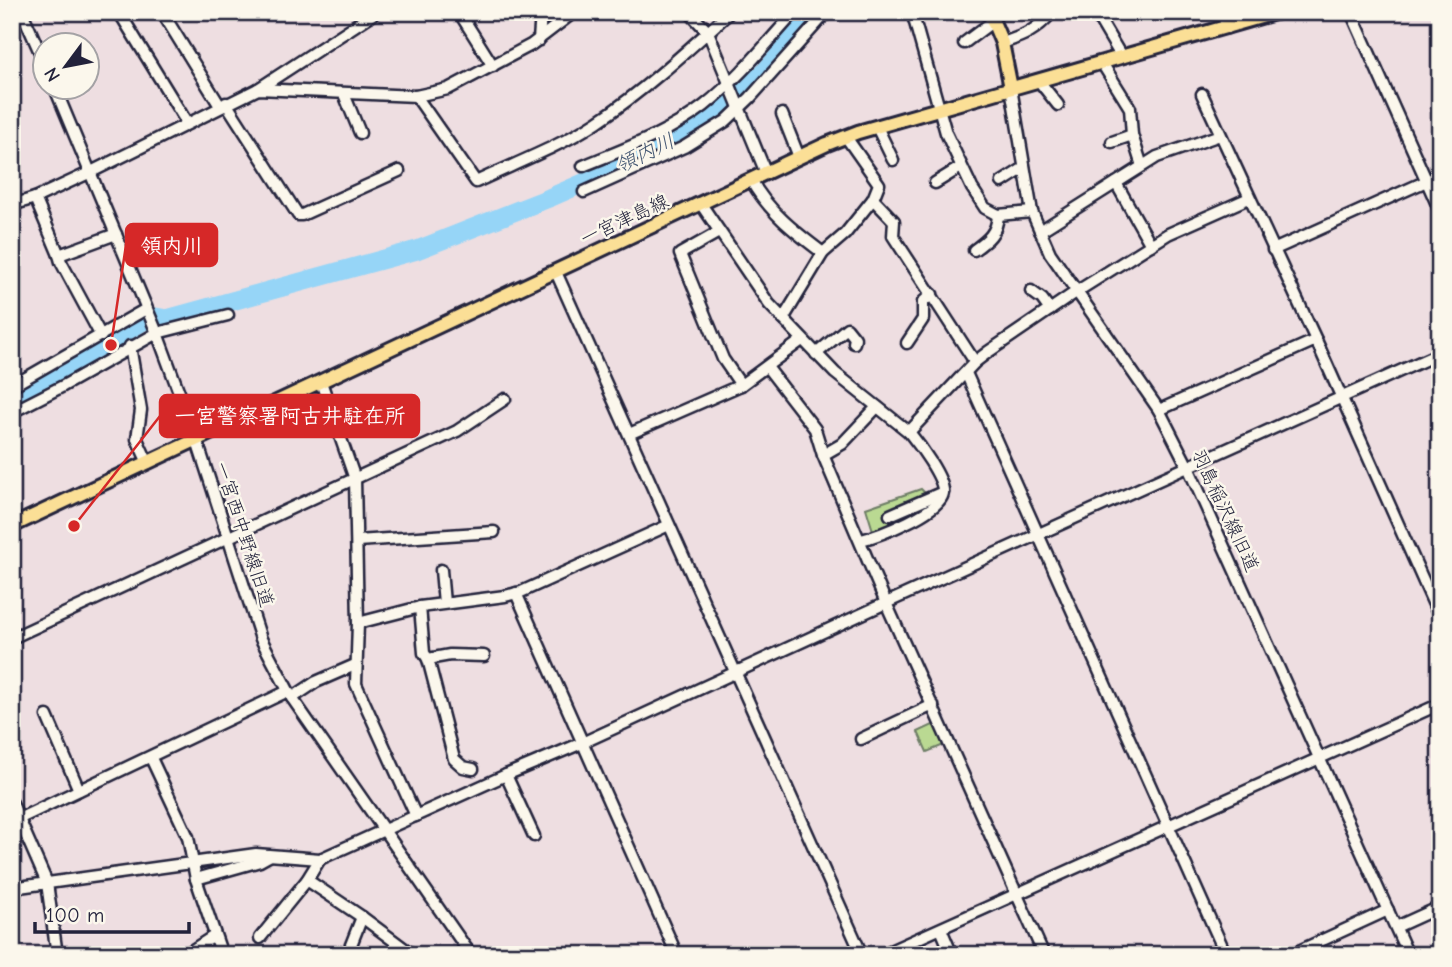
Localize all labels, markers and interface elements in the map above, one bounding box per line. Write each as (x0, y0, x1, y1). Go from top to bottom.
north arrow (32, 32, 102, 102)
text: N (40, 63, 65, 86)
water label: 領内川 (611, 128, 679, 178)
street label: 一宮津島線 (577, 190, 672, 250)
callout: 領内川 (126, 224, 217, 266)
text: 領内川 (141, 234, 204, 258)
callout: 一宮警察署阿古井駐在所 (160, 395, 419, 437)
text: 一宮警察署阿古井駐在所 (175, 404, 406, 428)
street label: 羽島稲沢線旧道 (1187, 445, 1263, 575)
street label: 一宮西中野線旧道 (210, 459, 278, 610)
scale bar (35, 890, 189, 934)
text: 100 m (46, 903, 104, 927)

